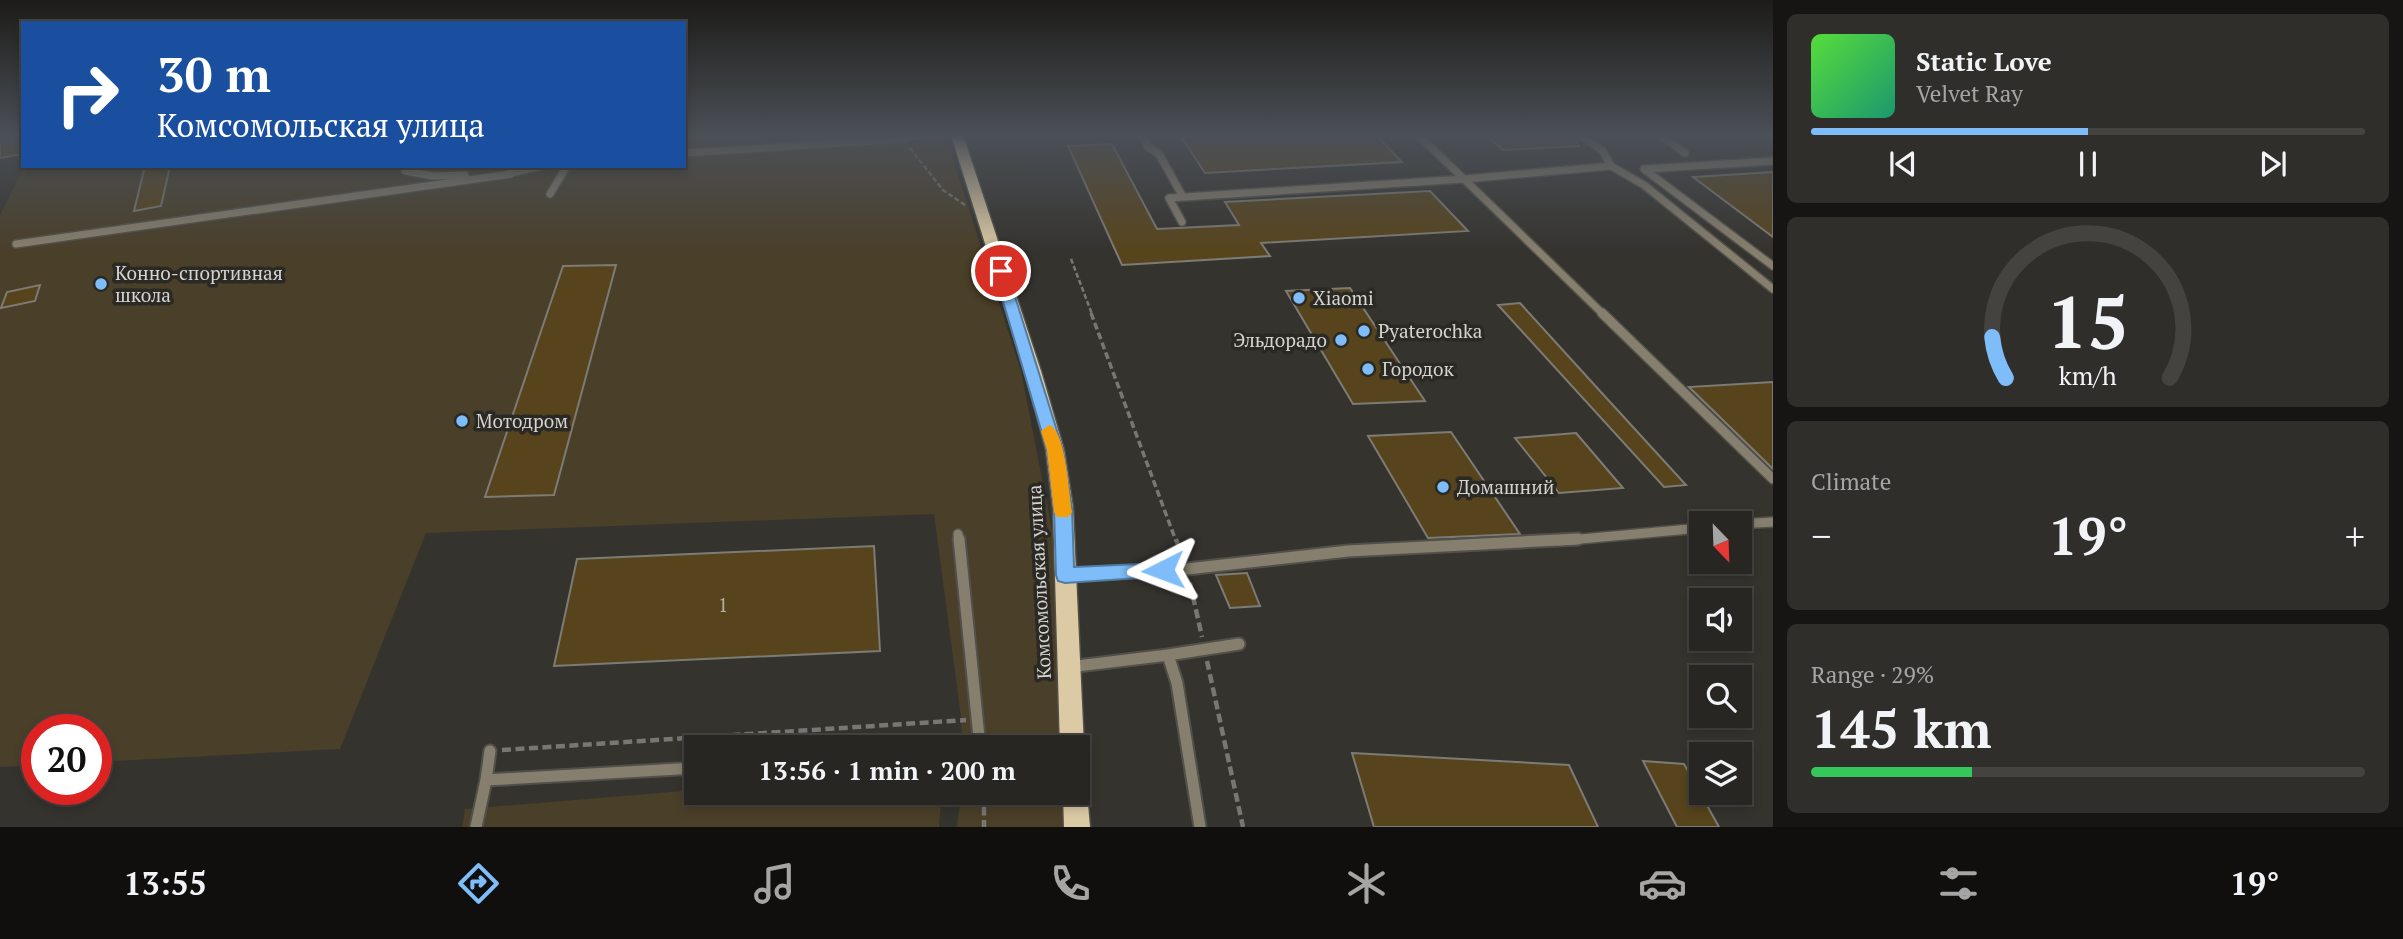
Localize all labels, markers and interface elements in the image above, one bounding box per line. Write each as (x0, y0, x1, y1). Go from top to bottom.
text: 30 m (157, 41, 271, 106)
text: Static Love (1916, 44, 2052, 78)
icon: right (42, 49, 133, 140)
text: Velvet Ray (1916, 78, 2023, 109)
text: Комсомольская улица (157, 104, 485, 146)
icon: previous (1884, 145, 1922, 183)
icon: pause (2069, 145, 2107, 183)
icon: next (2254, 145, 2292, 183)
pin (971, 241, 1031, 301)
icon: arrive (982, 252, 1020, 290)
place label: Конно-спортивная школа (115, 260, 283, 307)
text: 15 (2047, 272, 2129, 369)
marker: Конно-спортивная школа (93, 276, 109, 292)
place label: Xiaomi (1313, 285, 1374, 310)
marker: Xiaomi (1291, 290, 1307, 306)
place label: Pyaterochka (1378, 318, 1483, 343)
marker: Pyaterochka (1356, 323, 1372, 339)
place label: Эльдорадо (1233, 327, 1327, 352)
marker: Эльдорадо (1333, 332, 1349, 348)
place label: Городок (1382, 356, 1454, 381)
text: km/h (2059, 359, 2117, 392)
marker: Городок (1360, 361, 1376, 377)
place label: Мотодром (476, 408, 568, 433)
marker: Мотодром (454, 413, 470, 429)
text: Climate (1811, 466, 1891, 497)
place label: Домашний (1457, 474, 1554, 499)
marker: Домашний (1435, 479, 1451, 495)
street label: Комсомольская улица (1021, 484, 1056, 680)
text: 19° (2048, 501, 2128, 570)
north arrow (1689, 511, 1752, 574)
map controls (1689, 511, 1752, 805)
text: − (1811, 511, 1831, 561)
text: + (2345, 511, 2365, 561)
position arrow (1126, 533, 1200, 607)
button: sound (1689, 588, 1752, 651)
house number: 1 (718, 592, 728, 617)
text: Range · 29% (1811, 659, 1934, 690)
button: search (1689, 665, 1752, 728)
text: 145 km (1811, 694, 1992, 763)
speed limit sign: 20 (21, 714, 112, 805)
button: layers (1689, 742, 1752, 805)
text: 13:56 · 1 min · 200 m (758, 753, 1016, 787)
icon: directions (454, 859, 503, 908)
icon: music (750, 859, 799, 908)
icon: phone (1046, 859, 1095, 908)
icon: climate (1342, 859, 1391, 908)
icon: car (1638, 859, 1687, 908)
icon: filters (1934, 859, 1983, 908)
text: 13:55 (124, 862, 207, 904)
text: 19° (2230, 862, 2279, 904)

